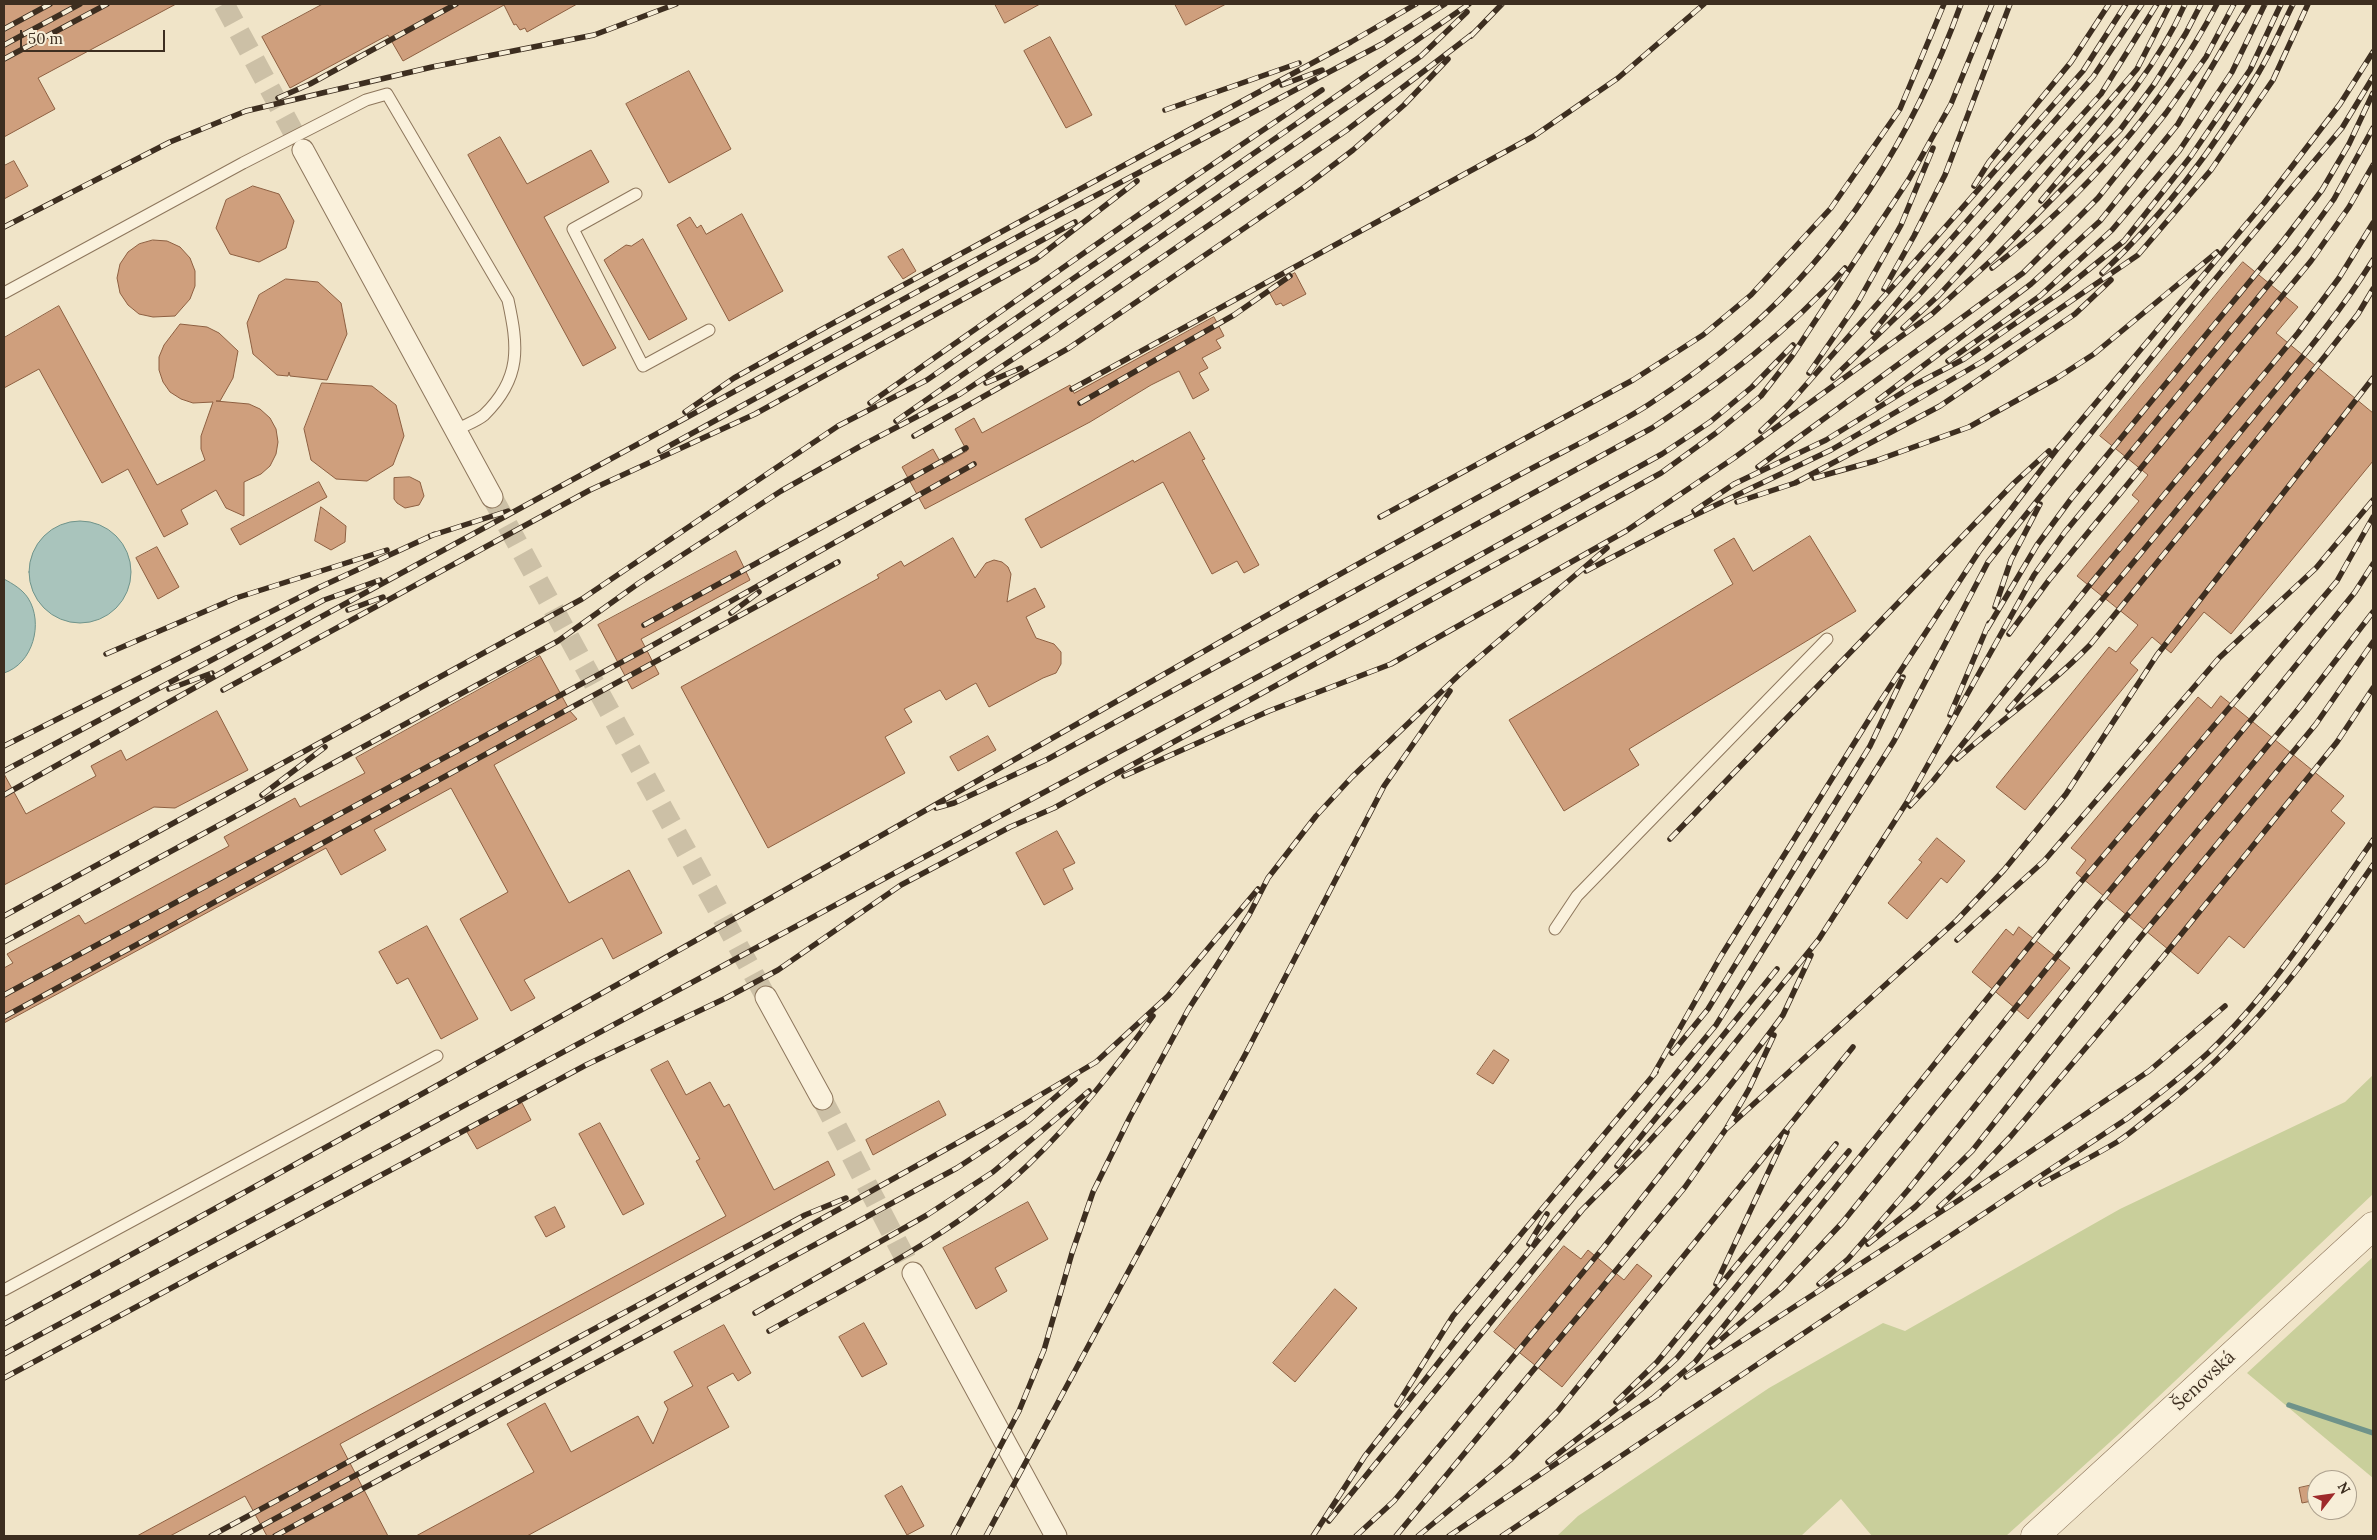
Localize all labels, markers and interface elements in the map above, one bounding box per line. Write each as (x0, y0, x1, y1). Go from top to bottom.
scale bar (22, 20, 168, 52)
text: 50 m (28, 29, 63, 48)
street label: Šenovská (2168, 1347, 2240, 1415)
north arrow (2307, 1470, 2357, 1520)
text: N (2334, 1479, 2355, 1497)

